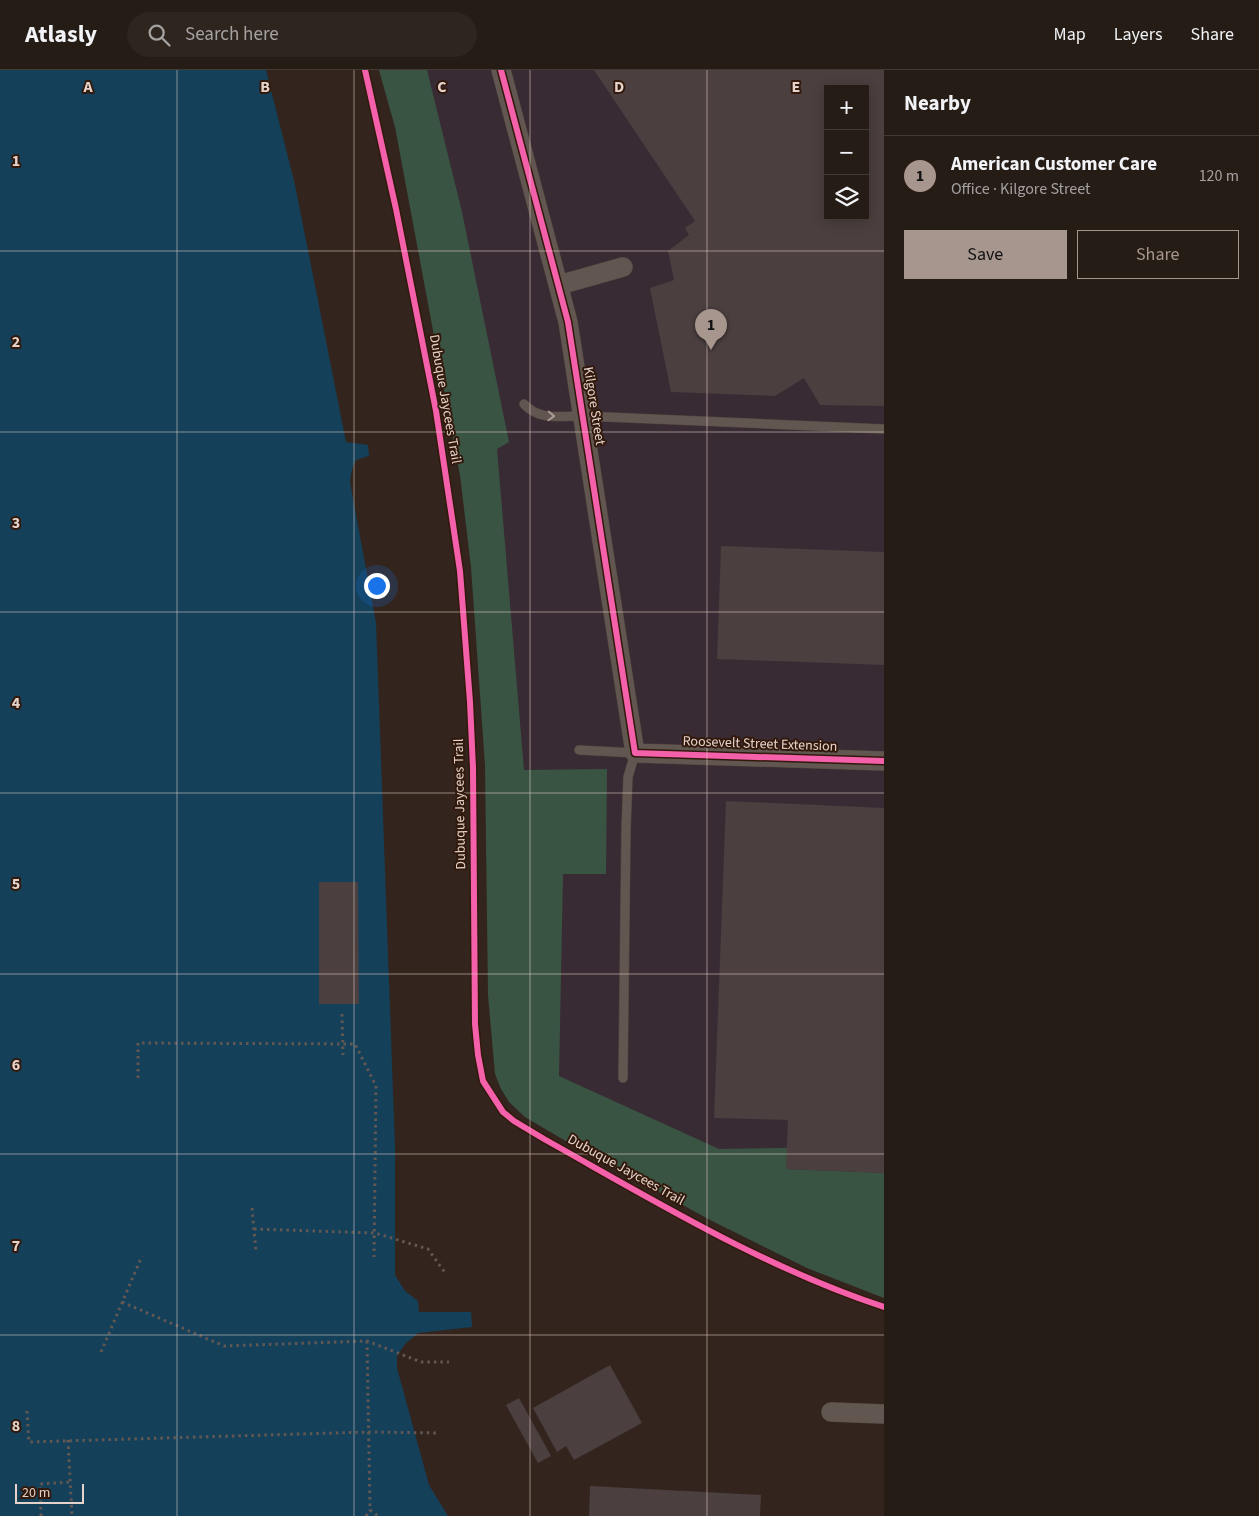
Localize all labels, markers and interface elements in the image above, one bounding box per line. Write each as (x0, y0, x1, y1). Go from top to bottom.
search box (127, 12, 477, 57)
text: Atlasly (25, 17, 97, 52)
icon: search (145, 21, 173, 49)
text: Search here (185, 21, 279, 48)
text: Map (1054, 22, 1086, 47)
text: Layers (1114, 22, 1163, 47)
text: Share (1191, 22, 1234, 47)
text: A (82, 76, 93, 98)
text: B (260, 76, 270, 98)
text: C (437, 76, 447, 98)
text: D (614, 76, 624, 98)
text: E (792, 76, 800, 98)
map controls (824, 85, 869, 220)
button: + (824, 85, 869, 130)
text: Nearby (904, 88, 971, 118)
button: − (824, 130, 869, 175)
text: 1 (12, 150, 20, 172)
text: American Customer Care (951, 151, 1157, 178)
text: 1 (916, 165, 924, 187)
text: 120 m (1199, 165, 1239, 187)
button: layers (824, 175, 869, 220)
text: Office · Kilgore Street (951, 178, 1090, 200)
button: Save (904, 230, 1067, 279)
button: Share (1077, 230, 1239, 279)
pin: 1 (695, 309, 727, 350)
text: 2 (12, 331, 20, 353)
street label: Dubuque Jaycees Trail (424, 333, 466, 466)
street label: Kilgore Street (578, 365, 610, 447)
one-way arrow (548, 411, 556, 421)
text: 3 (12, 512, 20, 534)
your location (364, 573, 390, 599)
text: 4 (12, 692, 21, 714)
street label: Roosevelt Street Extension (682, 731, 838, 757)
street label: Dubuque Jaycees Trail (449, 738, 471, 870)
text: 5 (12, 873, 20, 895)
text: 6 (12, 1054, 20, 1076)
street label: Dubuque Jaycees Trail (564, 1129, 689, 1211)
text: 7 (12, 1235, 20, 1257)
text: 8 (12, 1415, 20, 1437)
scale bar (15, 1481, 84, 1504)
text: 20 m (22, 1483, 50, 1503)

